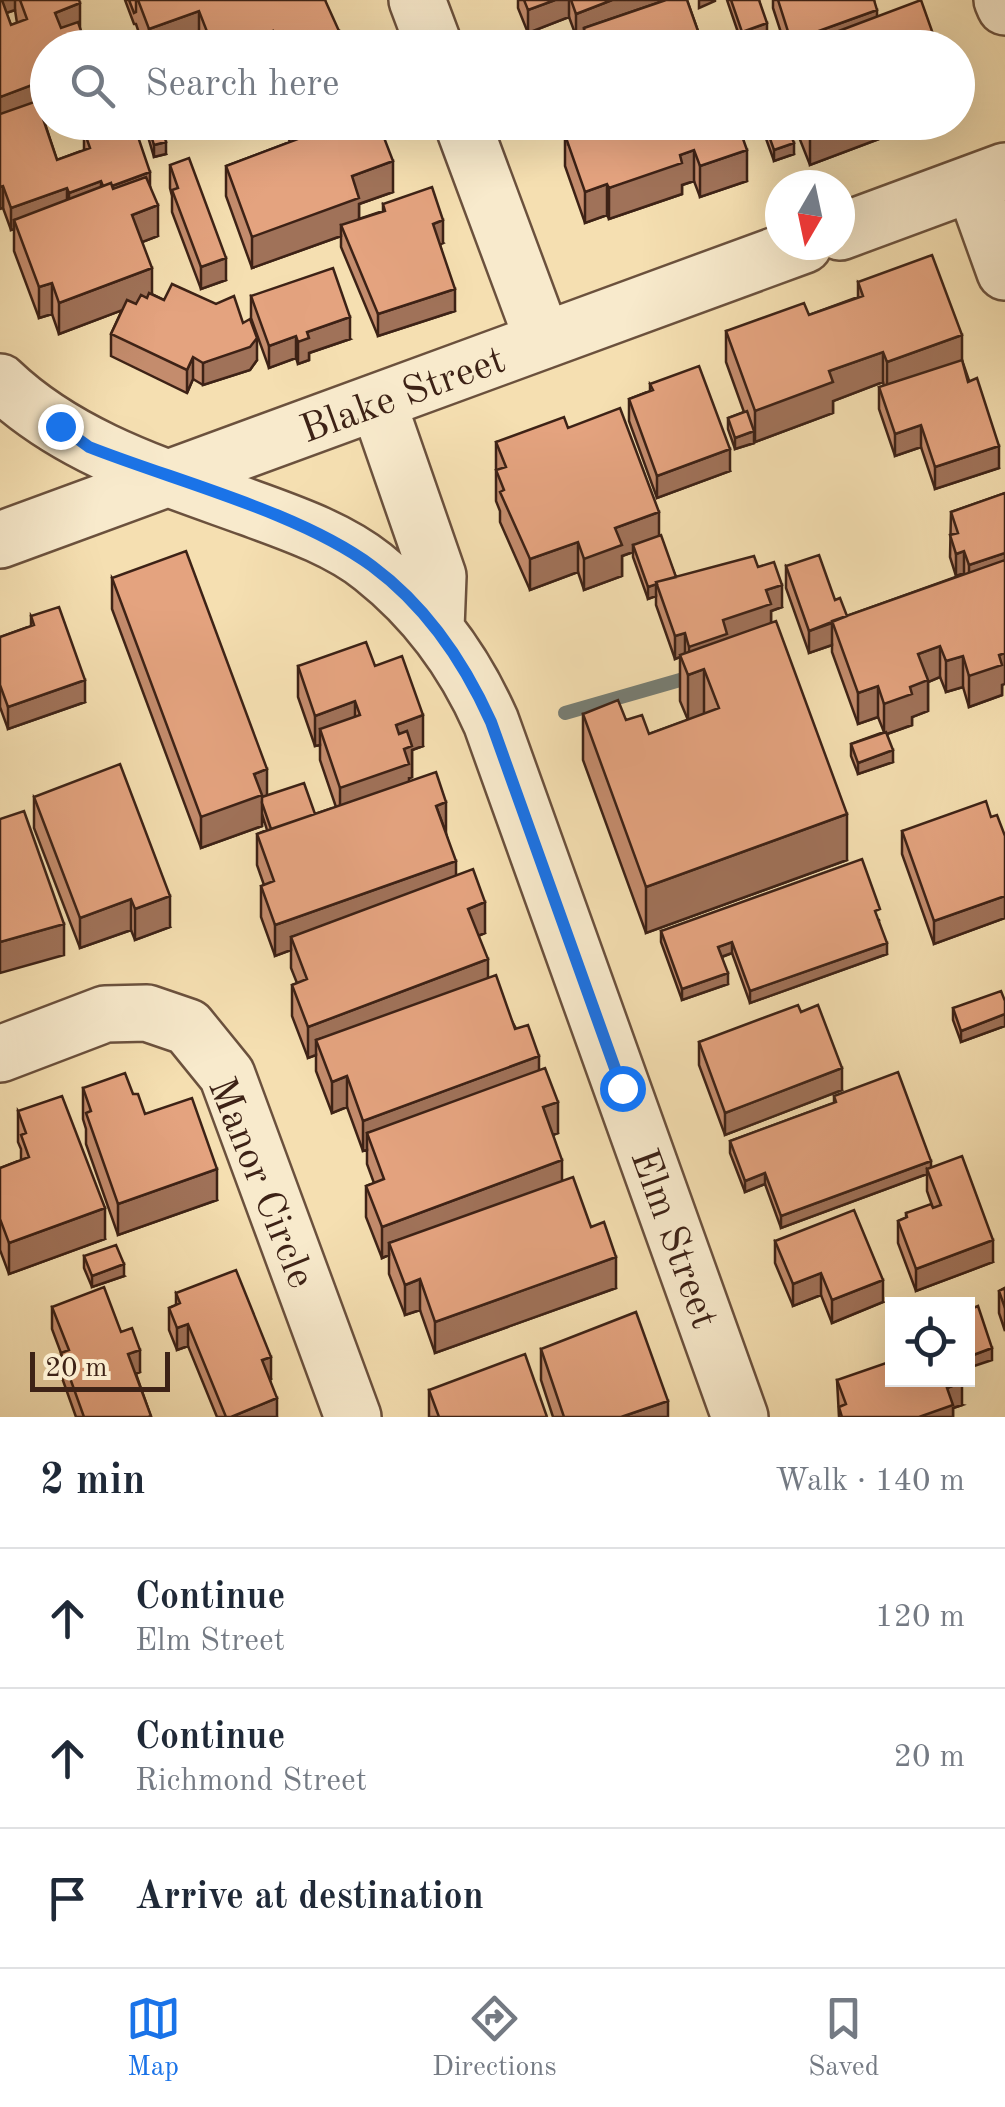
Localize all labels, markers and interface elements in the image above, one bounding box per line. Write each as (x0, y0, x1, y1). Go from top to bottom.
search box (30, 30, 975, 140)
icon: search (65, 58, 120, 113)
text: Search here (145, 66, 340, 104)
north arrow (765, 170, 855, 260)
street label: Blake Street (296, 341, 511, 452)
route end (38, 404, 84, 450)
route start (600, 1066, 646, 1112)
street label: Manor Circle (199, 1073, 320, 1294)
street label: Elm Street (621, 1144, 723, 1334)
map controls (885, 1297, 975, 1387)
button: locate (885, 1297, 975, 1387)
scale bar (30, 1347, 170, 1392)
text: 20 m (45, 1355, 108, 1383)
text: 2 min (40, 1461, 146, 1503)
text: Walk · 140 m (775, 1466, 965, 1498)
text: Continue (135, 1579, 285, 1617)
icon: ahead (40, 1591, 95, 1646)
text: 120 m (875, 1602, 965, 1634)
text: Elm Street (135, 1626, 285, 1658)
text: Continue (135, 1719, 285, 1757)
icon: ahead (40, 1731, 95, 1786)
text: 20 m (894, 1742, 965, 1774)
text: Richmond Street (135, 1766, 367, 1798)
icon: arrive (40, 1871, 95, 1926)
text: Arrive at destination (135, 1879, 484, 1917)
tab: Map (126, 1991, 181, 2086)
tab: Directions (432, 1991, 557, 2086)
tab: Saved (808, 1991, 879, 2086)

